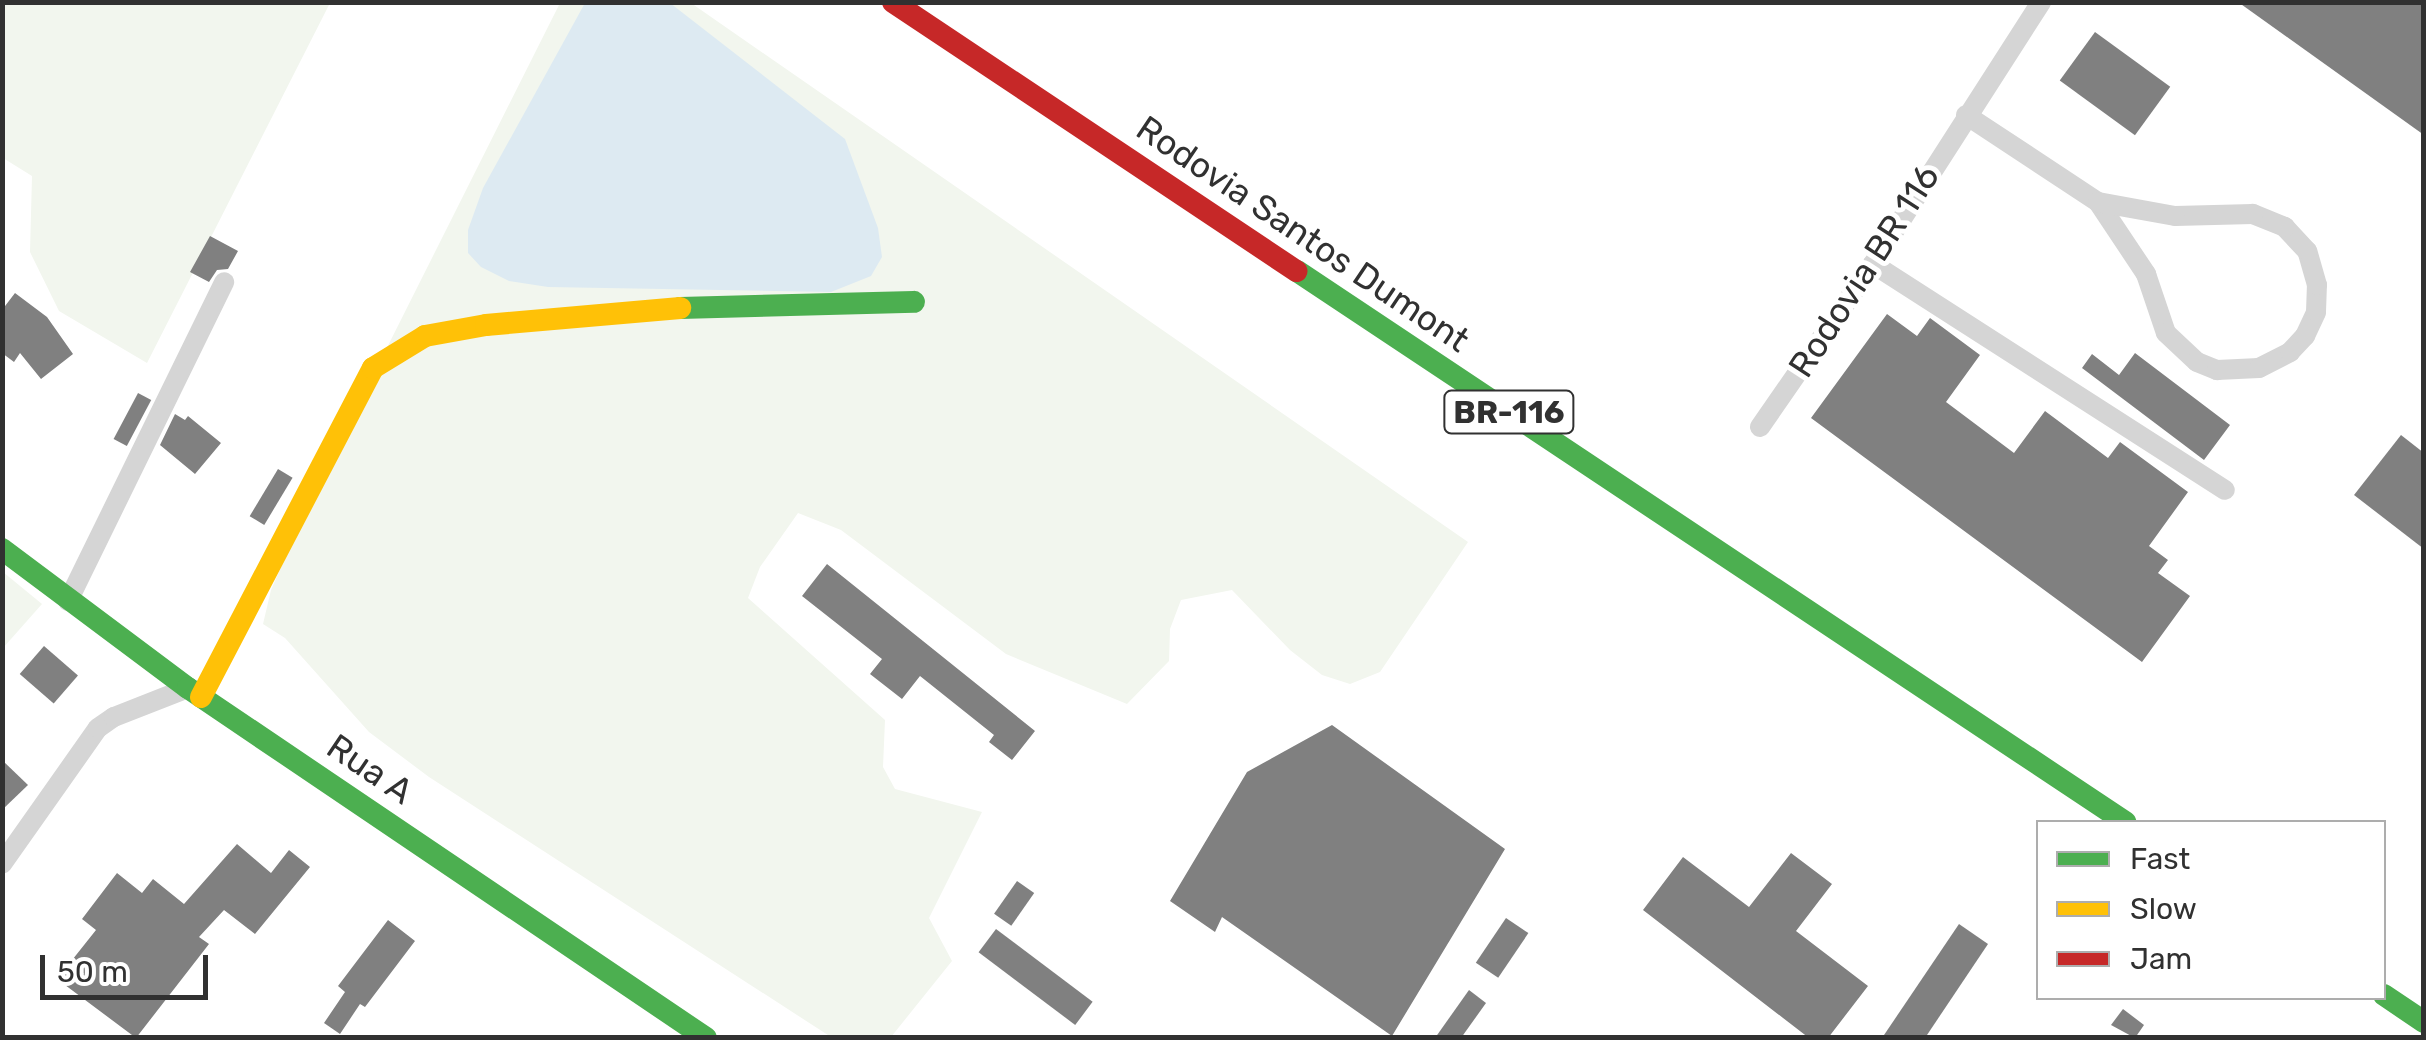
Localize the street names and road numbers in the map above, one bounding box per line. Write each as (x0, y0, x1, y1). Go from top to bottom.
street label: Rodovia Santos Dumont (1129, 107, 1477, 361)
street label: Rodovia BR 116 (1780, 157, 1948, 385)
road number: BR-116 (1442, 385, 1576, 439)
street label: Rua A (319, 725, 421, 813)

